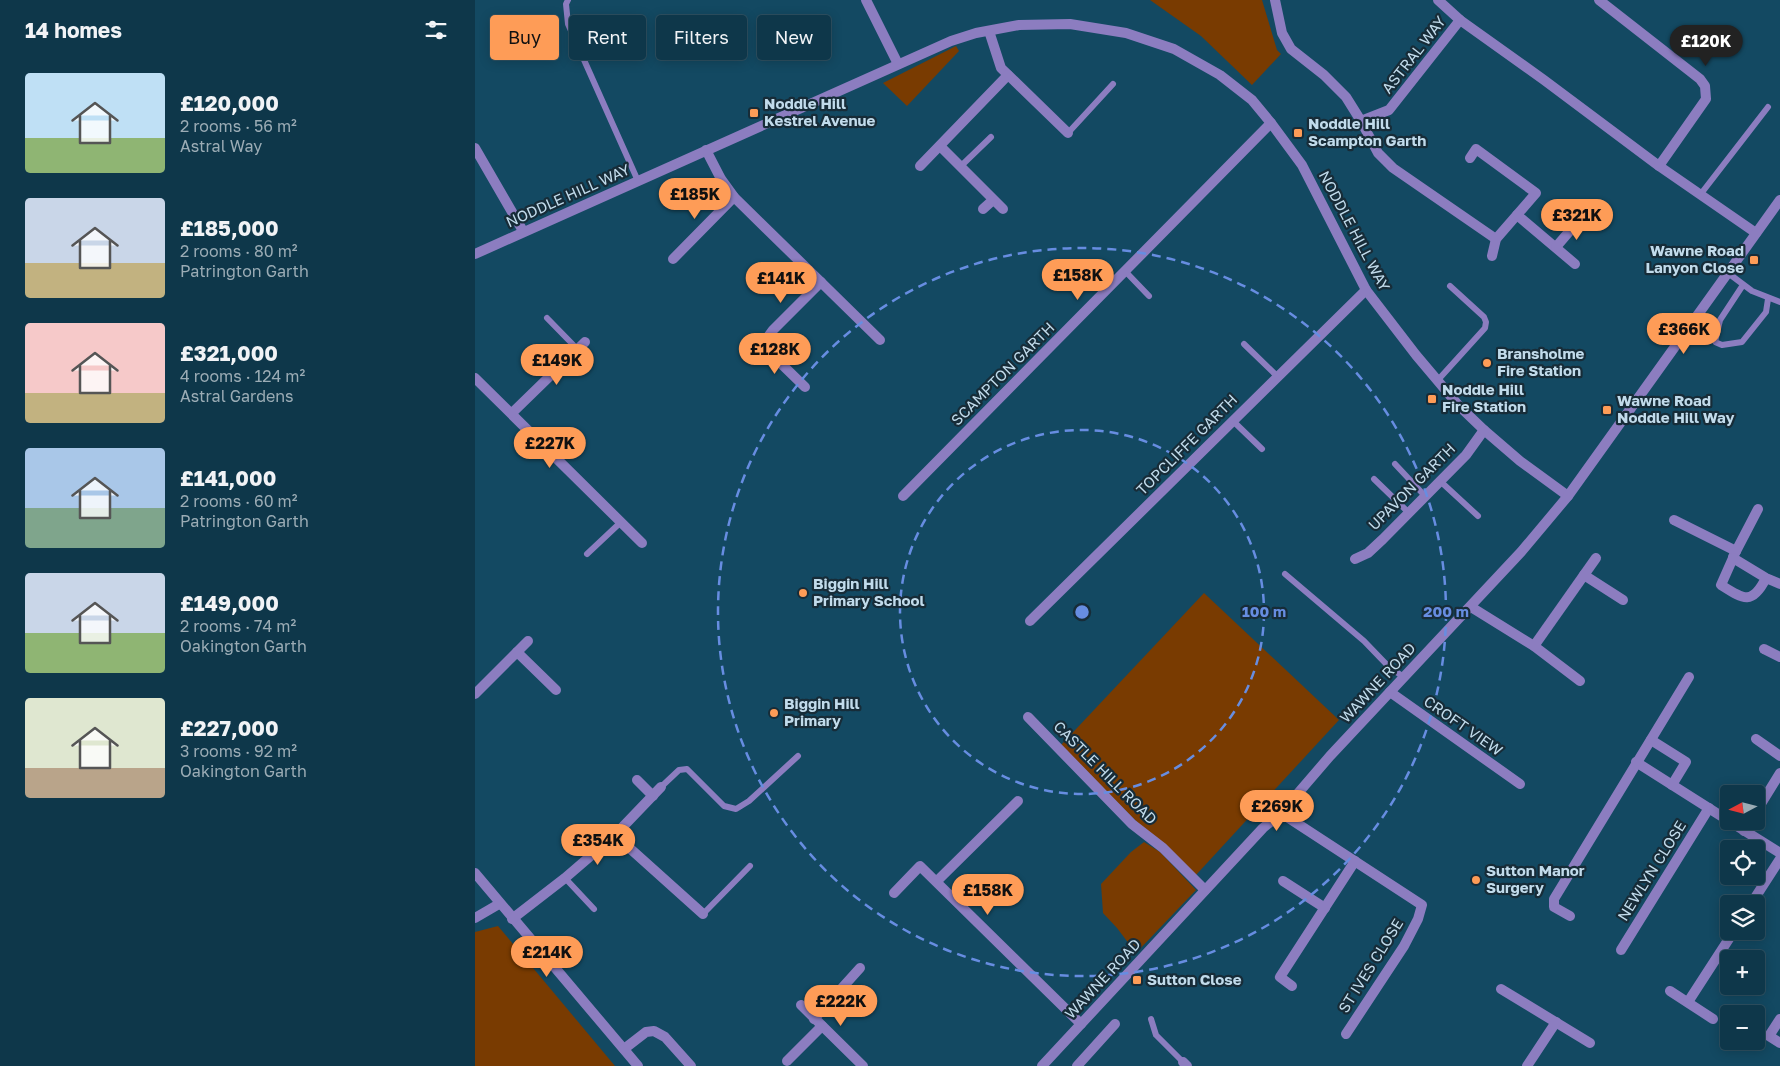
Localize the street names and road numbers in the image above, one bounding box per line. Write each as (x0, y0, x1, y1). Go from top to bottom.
street label: ASTRAL WAY (1378, 12, 1449, 97)
street label: NODDLE HILL WAY (503, 160, 633, 230)
street label: NODDLE HILL WAY (1316, 167, 1394, 294)
street label: SCAMPTON GARTH (947, 318, 1058, 429)
street label: TOPCLIFFE GARTH (1132, 390, 1240, 498)
street label: UPAVON GARTH (1364, 439, 1458, 533)
street label: WAWNE ROAD (1336, 639, 1419, 726)
street label: CROFT VIEW (1421, 691, 1506, 759)
street label: CASTLE HILL ROAD (1050, 717, 1161, 828)
street label: NEWLYN CLOSE (1613, 817, 1689, 924)
street label: ST IVES CLOSE (1334, 915, 1406, 1016)
street label: WAWNE ROAD (1061, 935, 1144, 1022)

